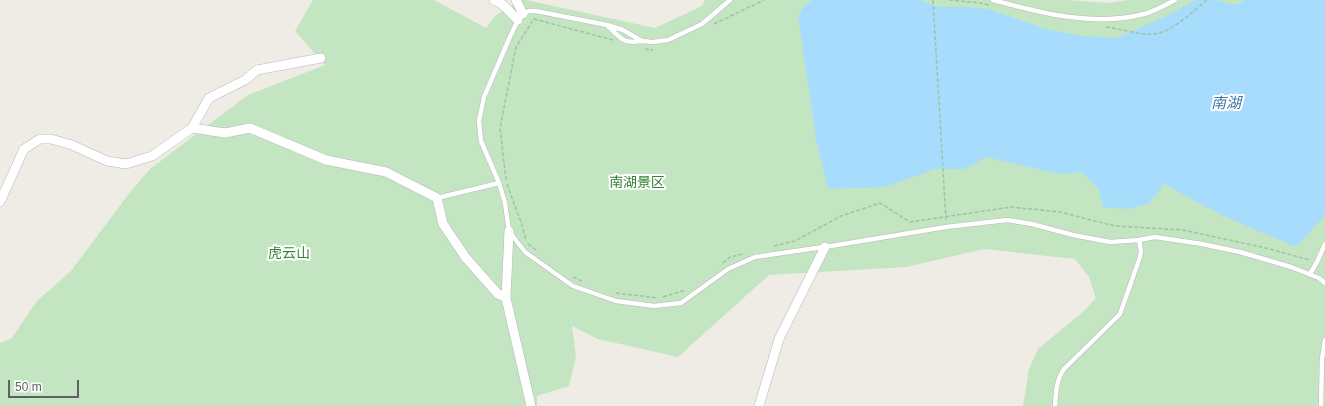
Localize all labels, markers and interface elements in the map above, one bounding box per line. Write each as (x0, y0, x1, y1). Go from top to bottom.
water label: 南湖 (1211, 95, 1241, 113)
park label: 南湖景区 (609, 175, 665, 191)
park label: 虎云山 (268, 246, 310, 262)
scale bar (10, 372, 81, 398)
text: 50 m (15, 380, 42, 394)

